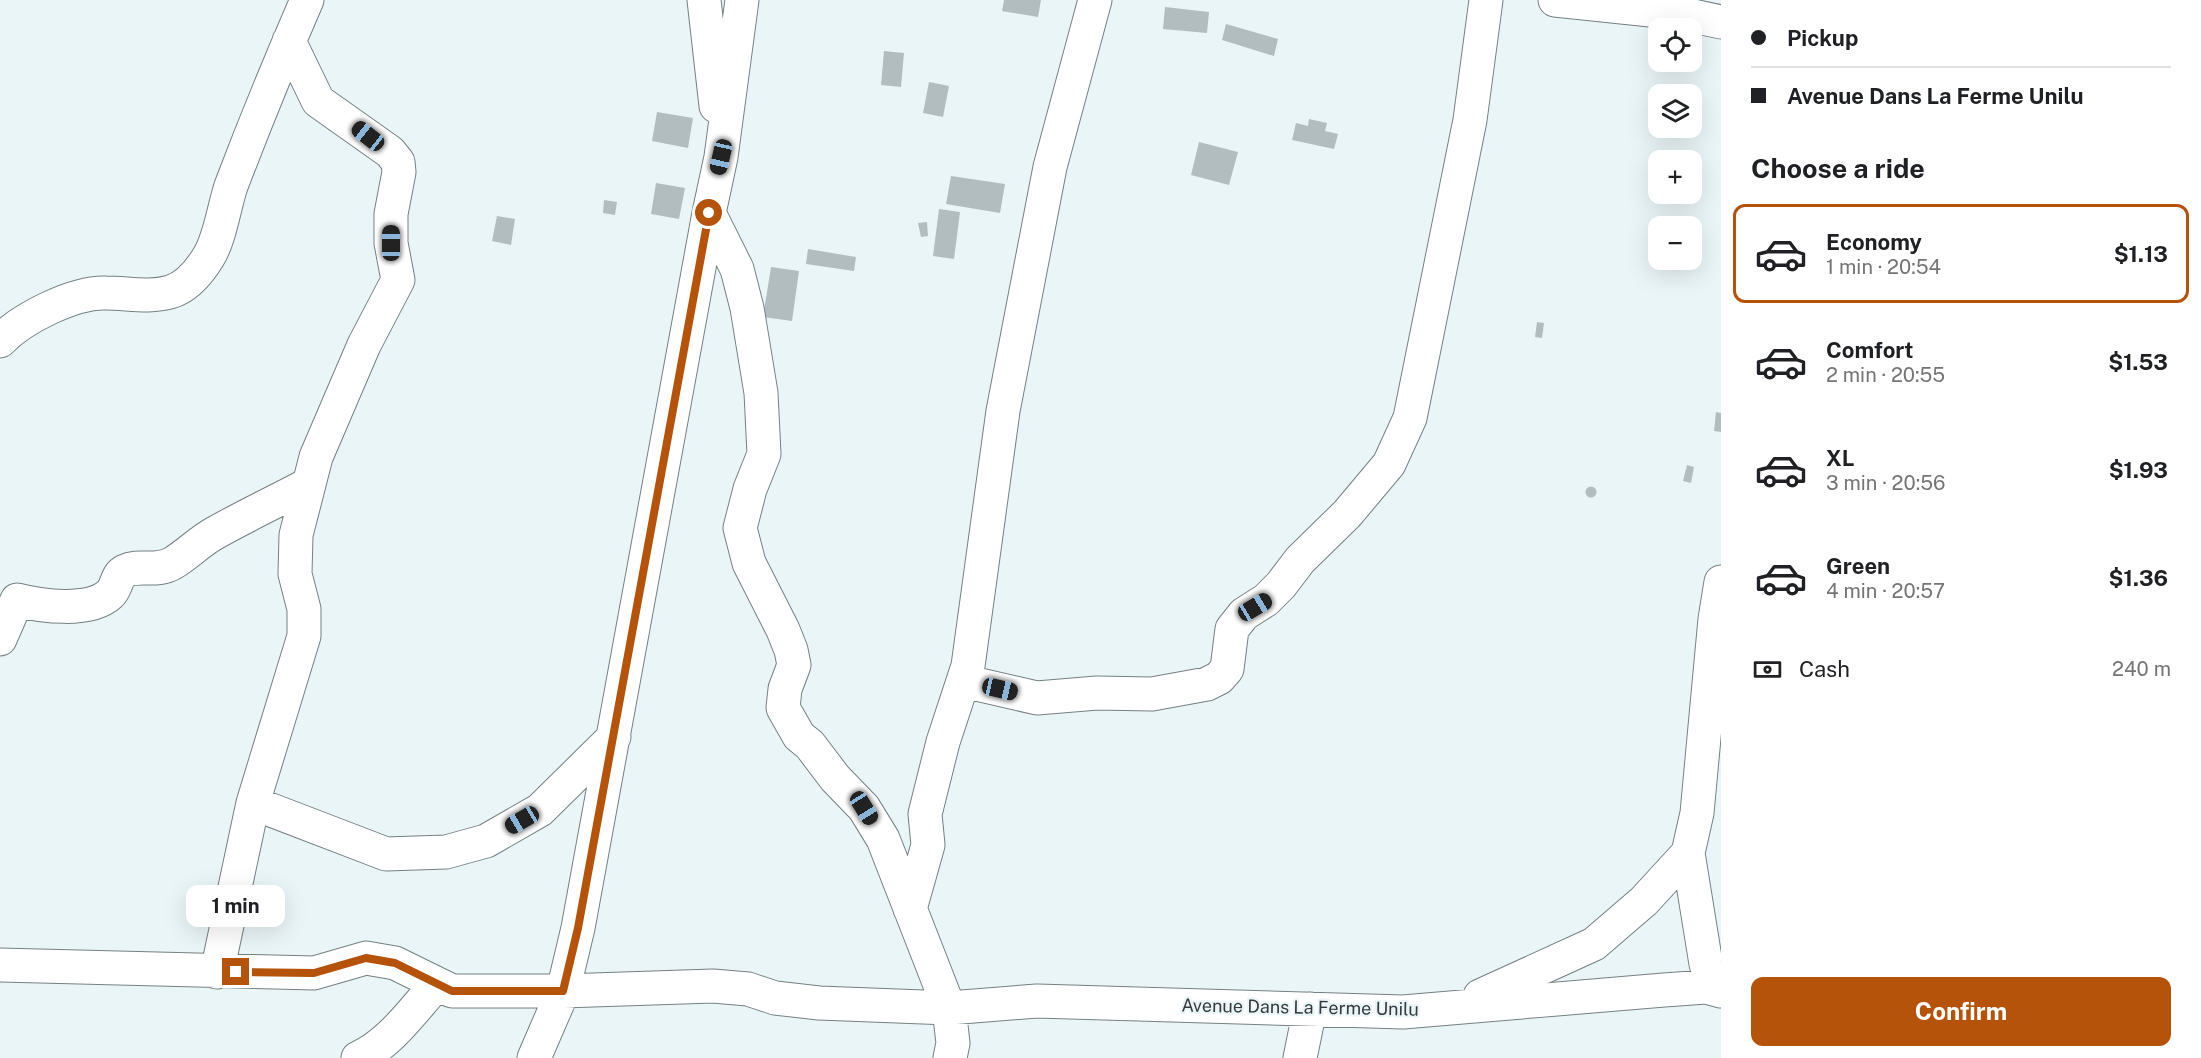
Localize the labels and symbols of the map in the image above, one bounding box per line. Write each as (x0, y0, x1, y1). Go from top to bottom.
car (348, 118, 388, 154)
car (708, 137, 734, 177)
route start (695, 199, 722, 226)
car (382, 225, 400, 261)
car (1235, 590, 1275, 624)
car (980, 676, 1020, 702)
car (847, 788, 881, 828)
car (502, 803, 542, 837)
callout: 1 min (186, 885, 286, 927)
route end (222, 958, 249, 985)
street label: Avenue Dans La Ferme Unilu (1181, 994, 1419, 1020)

